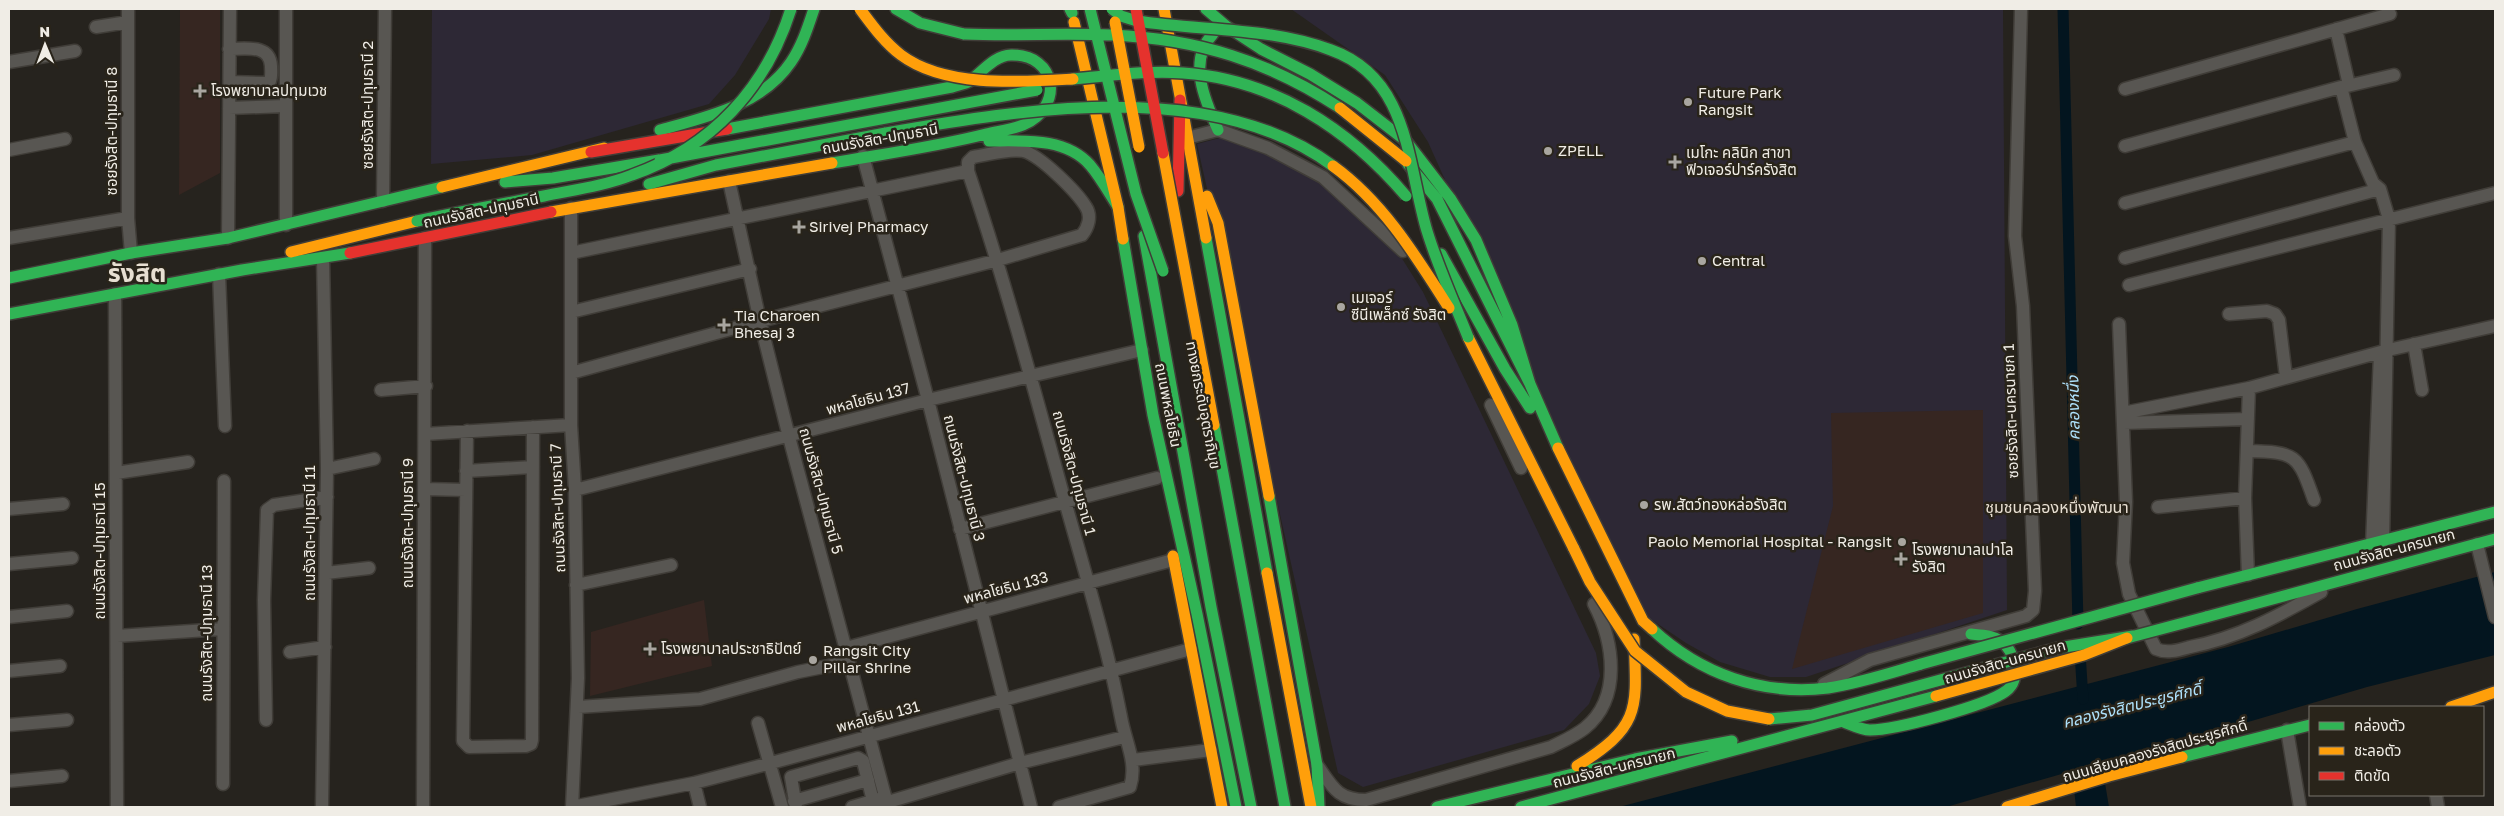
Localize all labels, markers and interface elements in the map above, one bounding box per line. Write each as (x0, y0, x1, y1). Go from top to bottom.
north arrow (20, 20, 70, 70)
text: N (39, 23, 50, 40)
street label: ซอยรังสิต-ปทุมธานี 2 (358, 41, 377, 169)
street label: ซอยรังสิต-ปทุมธานี 8 (102, 67, 121, 195)
place label: โรงพยาบาลปทุมเวช (211, 81, 327, 100)
place label: Future Park Rangsit (1698, 83, 1782, 118)
marker: โรงพยาบาลปทุมเวช (193, 84, 207, 98)
marker: Future Park Rangsit (1682, 96, 1694, 108)
street label: ถนนรังสิต-ปทุมธานี (820, 119, 939, 158)
place label: ZPELL (1558, 141, 1604, 159)
place label: เมโกะ คลินิก สาขา ฟิวเจอร์ปาร์ครังสิต (1686, 143, 1797, 178)
marker: ZPELL (1542, 145, 1554, 157)
marker: เมโกะ คลินิก สาขา ฟิวเจอร์ปาร์ครังสิต (1668, 155, 1682, 169)
street label: ถนนรังสิต-ปทุมธานี (421, 189, 540, 232)
place label: Sirivej Pharmacy (809, 217, 929, 235)
marker: Sirivej Pharmacy (793, 221, 805, 233)
place label: Central (1712, 251, 1765, 269)
marker: Central (1696, 255, 1708, 267)
district label: รังสิต (108, 257, 166, 288)
place label: เมเจอร์ ซีนีเพล็กซ์ รังสิต (1351, 288, 1446, 323)
marker: เมเจอร์ ซีนีเพล็กซ์ รังสิต (1335, 301, 1347, 313)
place label: Tia Charoen Bhesaj 3 (734, 306, 820, 341)
marker: Tia Charoen Bhesaj 3 (718, 319, 730, 331)
street label: ทางยกระดับอุตราภิมุข (1182, 339, 1225, 470)
street label: ซอยรังสิต-นครนายก 1 (1999, 343, 2021, 479)
street label: ถนนพหลโยธิน (1152, 361, 1186, 449)
water label: คลองหนึ่ง (2061, 374, 2084, 440)
street label: พหลโยธิน 137 (824, 378, 912, 418)
street label: ถนนรังสิต-ปทุมธานี 1 (1049, 408, 1100, 537)
street label: ถนนรังสิต-ปทุมธานี 3 (940, 413, 989, 543)
street label: ถนนรังสิต-ปทุมธานี 5 (795, 426, 847, 556)
street label: ถนนรังสิต-ปทุมธานี 7 (546, 443, 569, 573)
street label: ถนนรังสิต-ปทุมธานี 9 (398, 458, 417, 588)
street label: ถนนรังสิต-ปทุมธานี 11 (300, 465, 319, 601)
street label: ถนนรังสิต-ปทุมธานี 15 (90, 482, 109, 620)
place label: รพ.สัตว์ทองหล่อรังสิต (1654, 495, 1787, 513)
district label: ชุมชนคลองหนึ่งพัฒนา (1985, 496, 2129, 517)
marker: รพ.สัตว์ทองหล่อรังสิต (1638, 499, 1650, 511)
street label: ถนนรังสิต-นครนายก (2331, 524, 2457, 574)
place label: Paolo Memorial Hospital - Rangsit (1648, 532, 1892, 550)
marker: Paolo Memorial Hospital - Rangsit (1896, 536, 1908, 548)
place label: โรงพยาบาลเปาโล รังสิต (1912, 540, 2013, 575)
marker: โรงพยาบาลเปาโล รังสิต (1894, 552, 1908, 566)
street label: ถนนรังสิต-ปทุมธานี 13 (197, 564, 216, 702)
street label: พหลโยธิน 133 (961, 567, 1050, 607)
street label: ถนนรังสิต-นครนายก (1942, 635, 2068, 687)
place label: โรงพยาบาลประชาธิปัตย์ (661, 639, 802, 657)
place label: Rangsit City Pillar Shrine (823, 641, 911, 676)
marker: โรงพยาบาลประชาธิปัตย์ (643, 642, 657, 656)
marker: Rangsit City Pillar Shrine (807, 654, 819, 666)
water label: คลองรังสิตประยูรศักดิ์ (2061, 677, 2208, 733)
street label: พหลโยธิน 131 (834, 696, 921, 736)
legend (2309, 706, 2484, 796)
street label: ถนนเลียบคลองรังสิตประยูรศักดิ์ (2060, 715, 2250, 786)
text: คล่องตัว (2354, 716, 2405, 734)
text: ชะลอตัว (2354, 741, 2401, 759)
street label: ถนนรังสิต-นครนายก (1551, 743, 1677, 791)
text: ติดขัด (2354, 766, 2390, 784)

